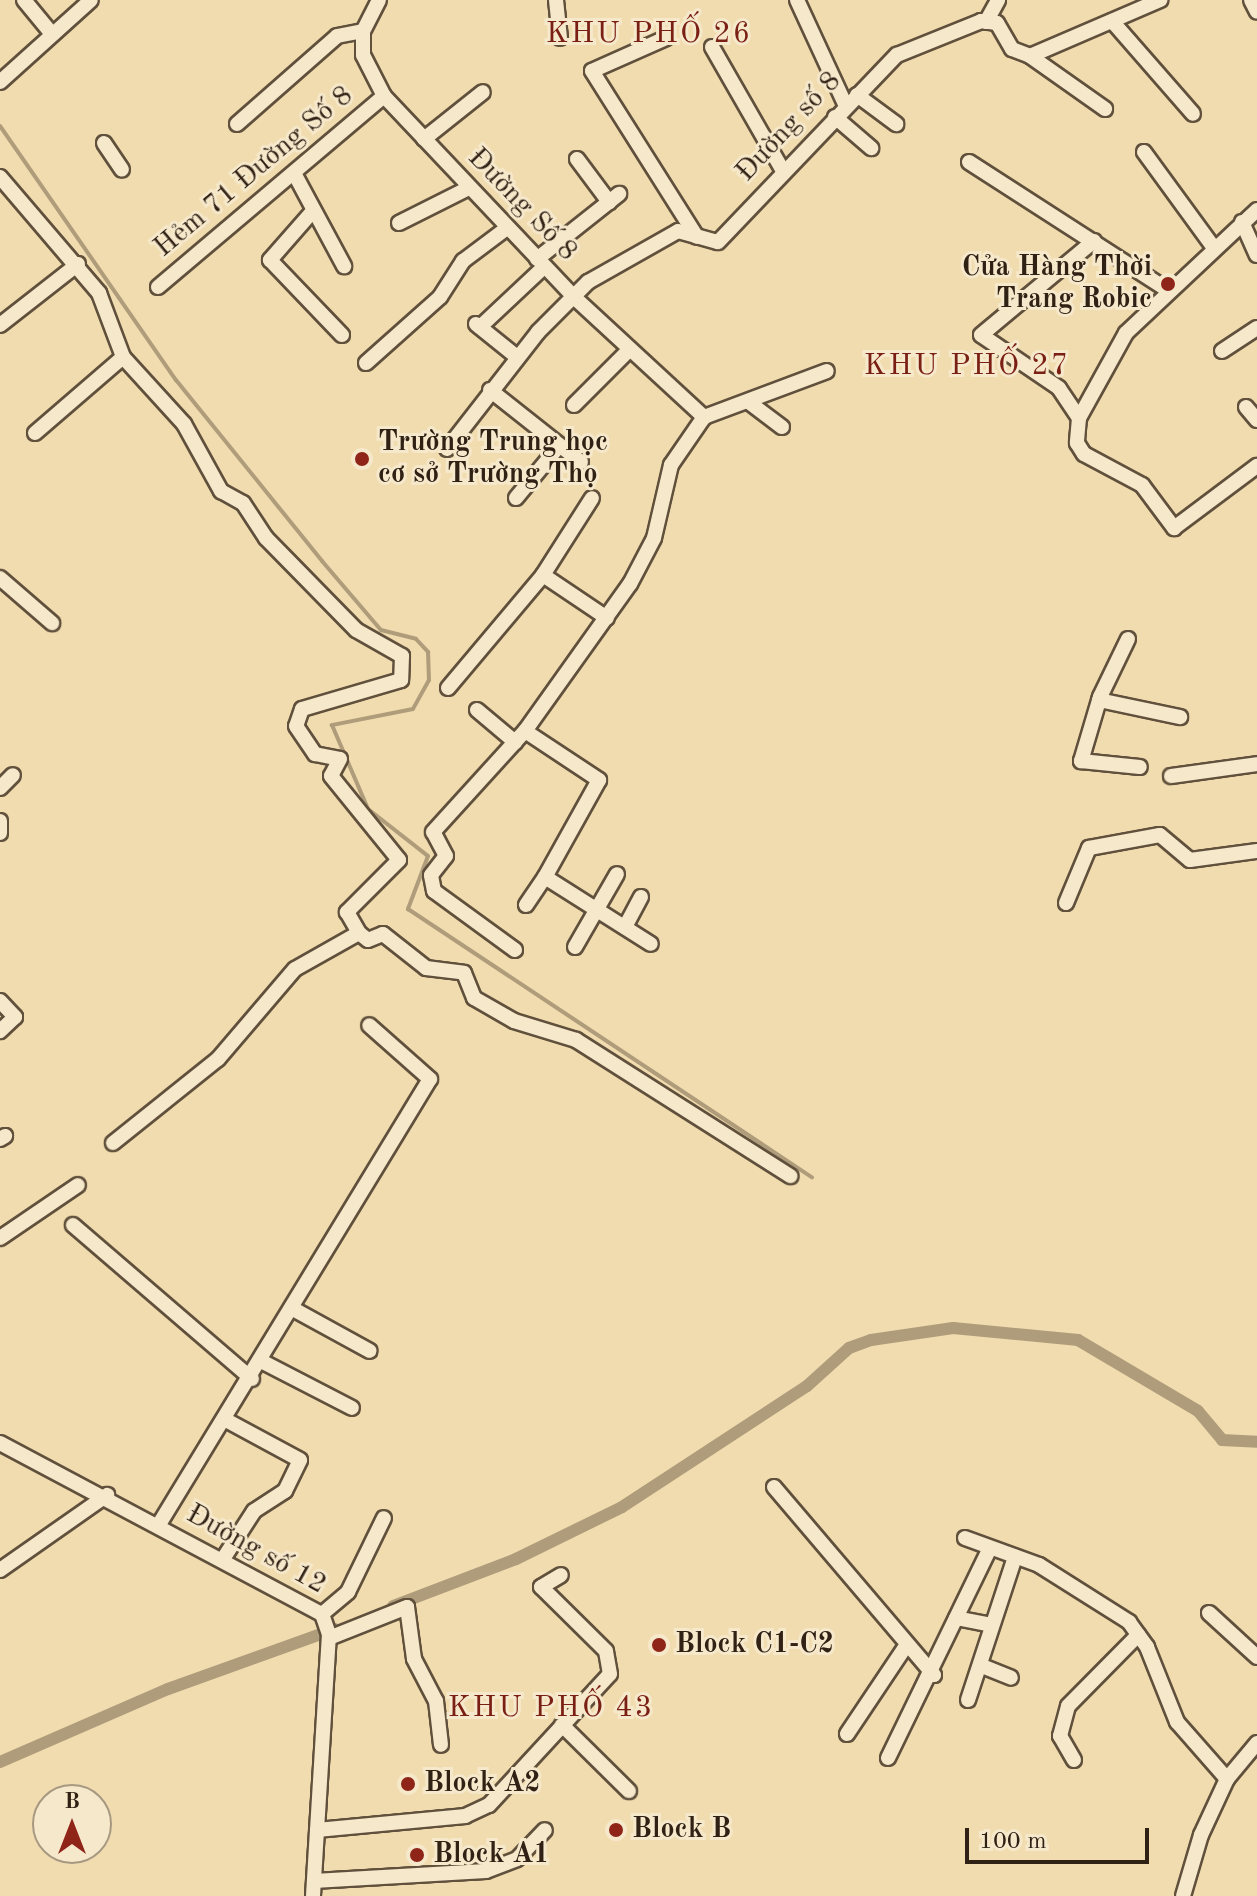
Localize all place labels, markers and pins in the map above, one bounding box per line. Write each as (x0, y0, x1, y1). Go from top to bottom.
place label: Cửa Hàng Thời Trang Robic (962, 251, 1152, 317)
marker: Cửa Hàng Thời Trang Robic (1159, 275, 1177, 293)
place label: Trường Trung học cơ sở Trường Thọ (378, 426, 608, 492)
marker: Trường Trung học cơ sở Trường Thọ (353, 450, 371, 468)
place label: Block C1-C2 (675, 1628, 834, 1662)
marker: Block C1-C2 (650, 1636, 668, 1654)
place label: Block A2 (424, 1767, 541, 1801)
marker: Block A2 (399, 1775, 417, 1793)
place label: Block B (632, 1813, 731, 1847)
marker: Block B (607, 1821, 625, 1839)
place label: Block A1 (433, 1838, 550, 1872)
marker: Block A1 (408, 1846, 426, 1864)

